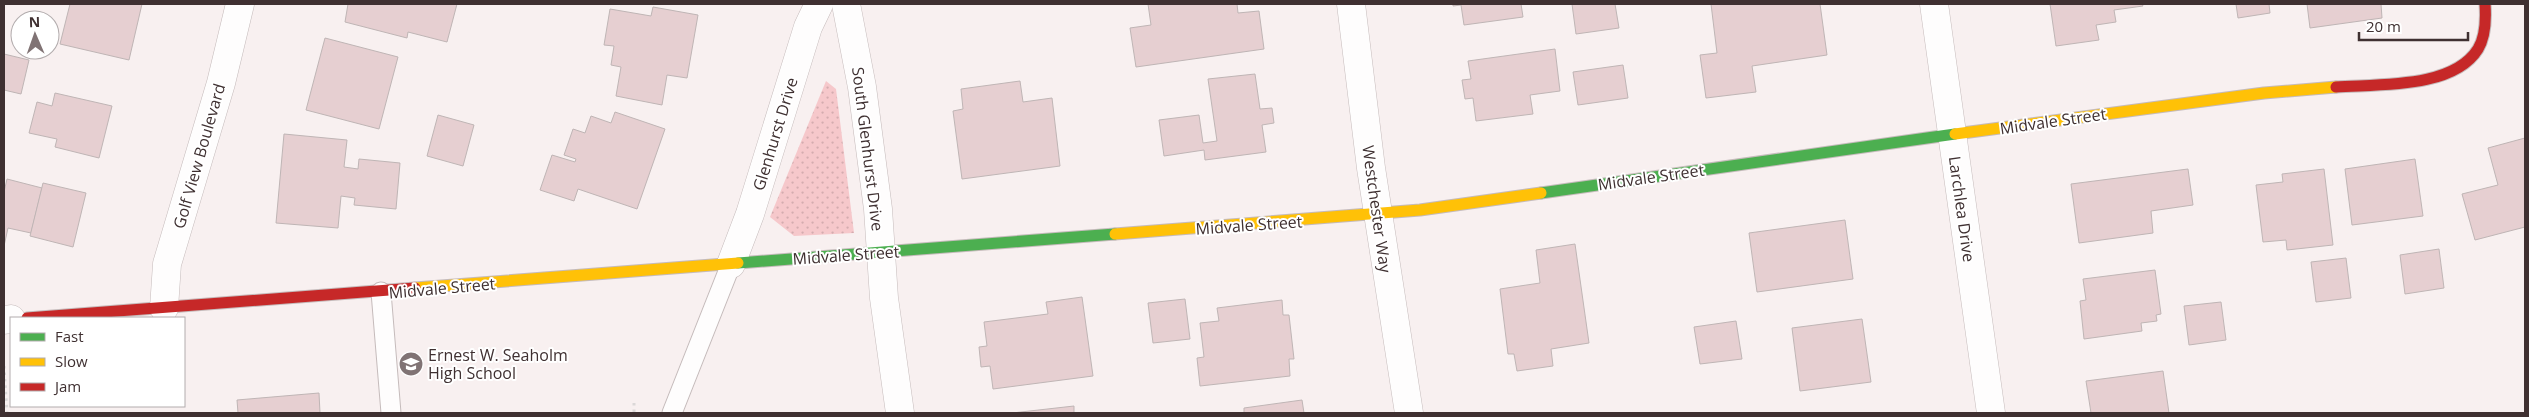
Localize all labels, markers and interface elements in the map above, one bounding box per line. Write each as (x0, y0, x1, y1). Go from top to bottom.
north arrow (10, 10, 60, 60)
scale bar (2359, 10, 2468, 42)
text: N (29, 12, 41, 31)
text: 20 m (2366, 16, 2401, 36)
street label: South Glenhurst Drive (847, 66, 889, 232)
street label: Glenhurst Drive (747, 75, 803, 193)
street label: Golf View Boulevard (168, 81, 230, 231)
street label: Midvale Street (1999, 103, 2108, 139)
street label: Westchester Way (1357, 144, 1397, 275)
street label: Larchlea Drive (1944, 155, 1980, 263)
street label: Midvale Street (1597, 159, 1706, 195)
street label: Midvale Street (1195, 210, 1303, 240)
street label: Midvale Street (792, 240, 900, 270)
street label: Midvale Street (388, 272, 497, 304)
legend (10, 317, 185, 407)
text: Fast (55, 326, 84, 346)
place label: Ernest W. Seaholm High School (428, 344, 568, 384)
text: Slow (55, 351, 88, 371)
school or university icon: Ernest W. Seaholm High School (398, 351, 424, 377)
text: Jam (53, 376, 81, 396)

